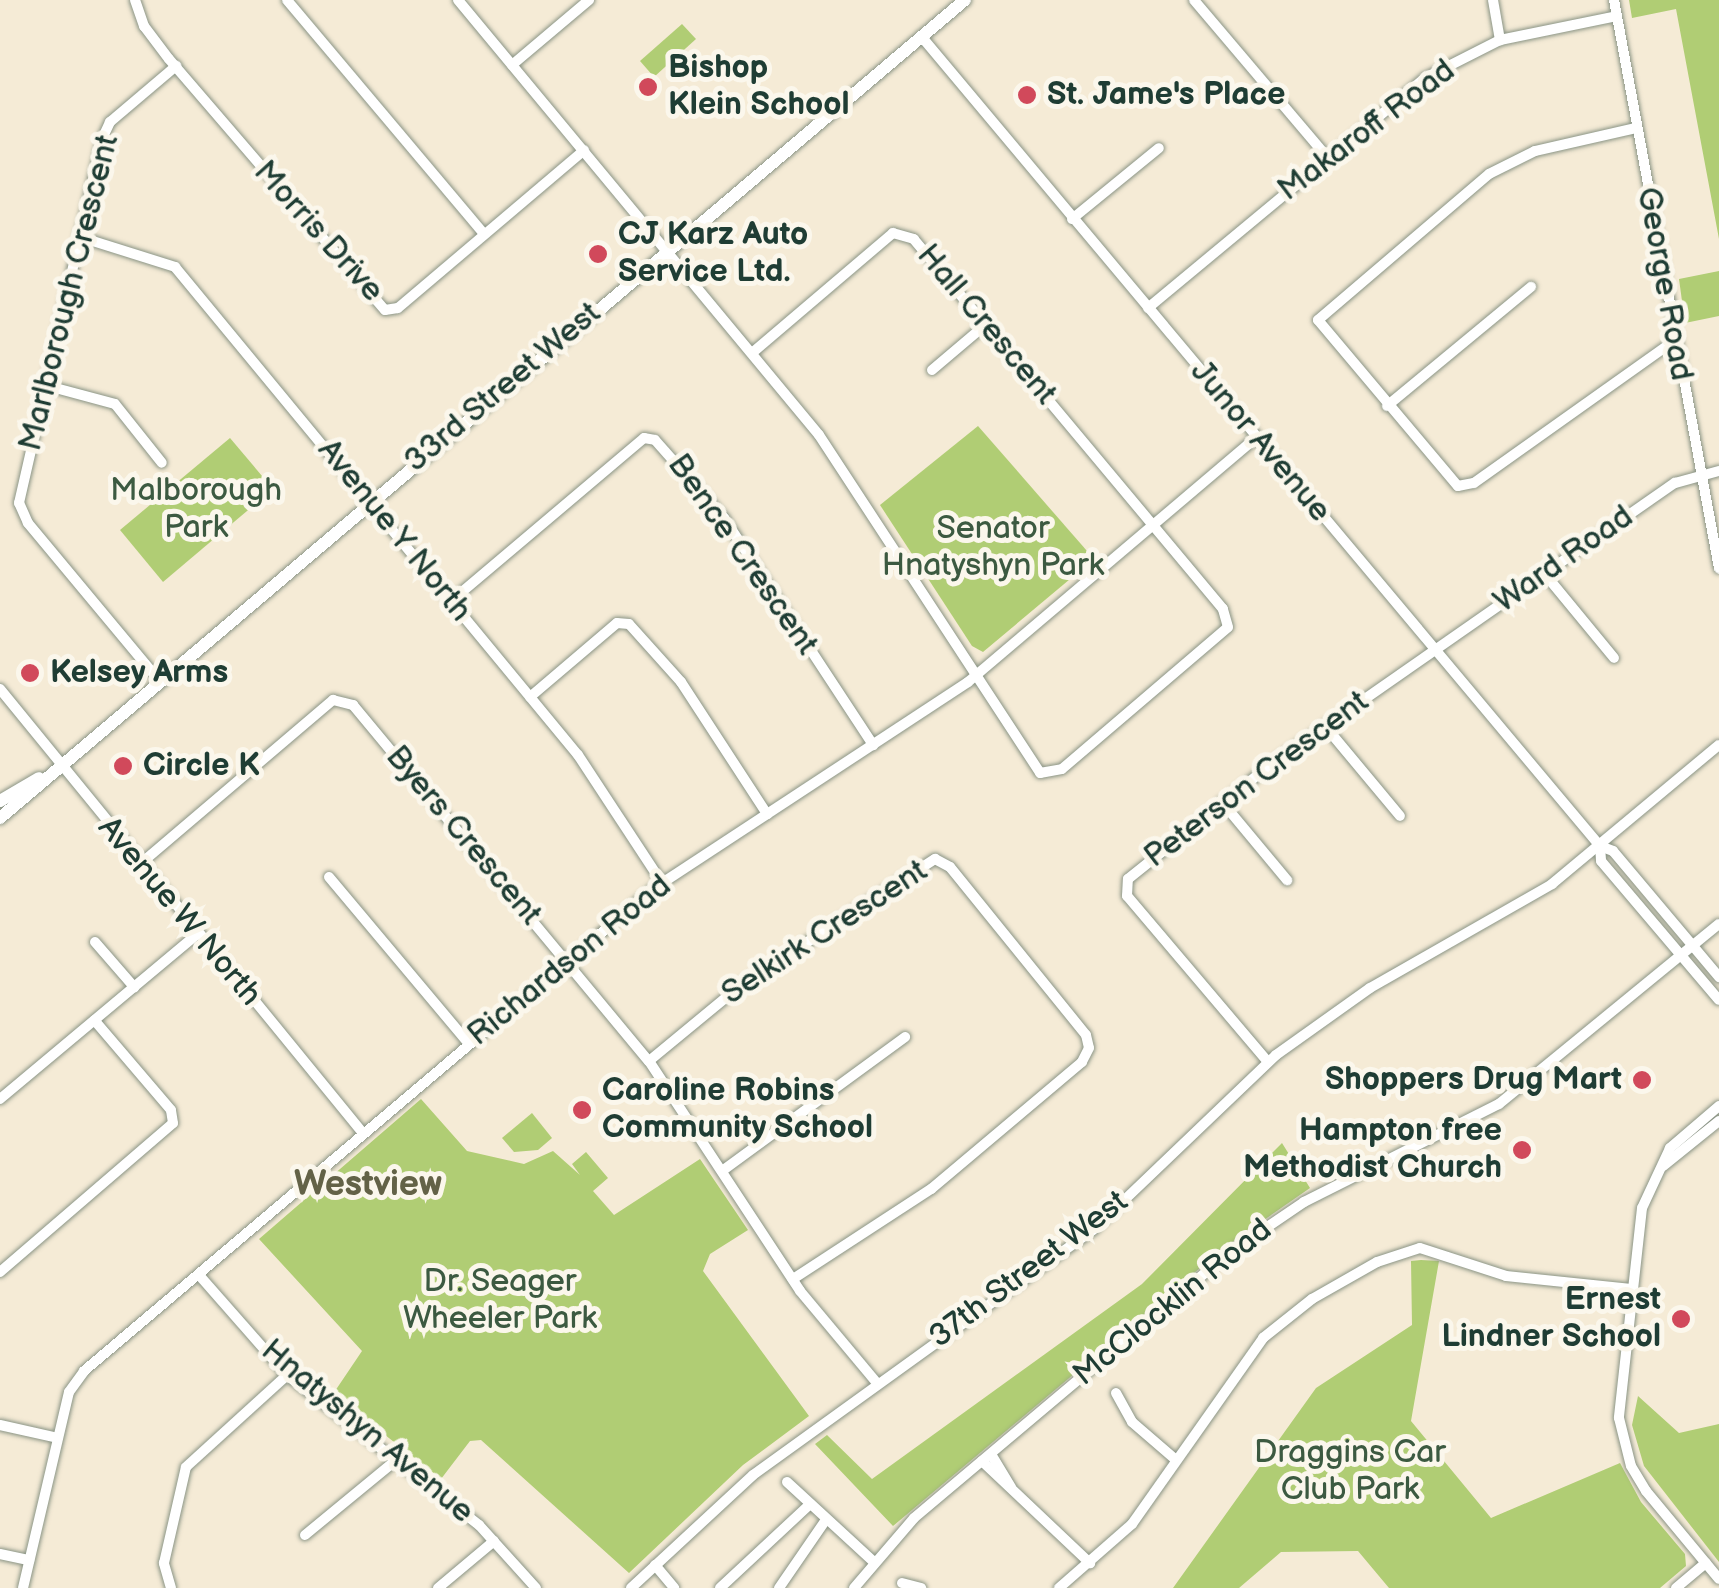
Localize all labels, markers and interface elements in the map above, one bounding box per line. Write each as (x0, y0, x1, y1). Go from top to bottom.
place label: Bishop Klein School (668, 50, 849, 125)
street label: Makaroff Road (1271, 52, 1463, 210)
marker: Bishop Klein School (637, 76, 659, 98)
place label: St. Jame's Place (1047, 76, 1285, 114)
marker: St. Jame's Place (1016, 84, 1038, 106)
street label: Marlborough Crescent (12, 131, 128, 455)
street label: Morris Drive (245, 154, 391, 310)
street label: George Road (1628, 184, 1700, 384)
place label: CJ Karz Auto Service Ltd. (618, 217, 808, 292)
street label: Hall Crescent (908, 237, 1064, 413)
marker: CJ Karz Auto Service Ltd. (587, 243, 609, 265)
street label: 33rd Street West (397, 294, 609, 482)
street label: Junor Avenue (1182, 354, 1338, 530)
street label: Avenue Y North (308, 431, 480, 631)
street label: Bence Crescent (659, 447, 825, 663)
park label: Malborough Park (110, 473, 282, 548)
street label: Ward Road (1487, 498, 1641, 622)
park label: Senator Hnatyshyn Park (882, 511, 1104, 586)
place label: Kelsey Arms (50, 654, 229, 692)
marker: Kelsey Arms (19, 662, 41, 684)
street label: Peterson Crescent (1138, 683, 1376, 877)
street label: Byers Crescent (377, 739, 549, 933)
place label: Circle K (143, 747, 260, 785)
marker: Circle K (112, 755, 134, 777)
street label: Avenue W North (89, 809, 269, 1015)
street label: Selkirk Crescent (715, 852, 935, 1014)
street label: Richardson Road (461, 867, 679, 1055)
place label: Shoppers Drug Mart (1325, 1061, 1622, 1099)
marker: Shoppers Drug Mart (1631, 1069, 1653, 1091)
place label: Caroline Robins Community School (602, 1073, 874, 1148)
marker: Caroline Robins Community School (571, 1099, 593, 1121)
place label: Hampton free Methodist Church (1243, 1113, 1502, 1188)
marker: Hampton free Methodist Church (1511, 1139, 1533, 1161)
district label: Westview (294, 1164, 442, 1206)
street label: 37th Street West (922, 1182, 1136, 1358)
street label: McClocklin Road (1066, 1211, 1280, 1395)
park label: Dr. Seager Wheeler Park (403, 1264, 597, 1339)
place label: Ernest Lindner School (1442, 1282, 1661, 1357)
marker: Ernest Lindner School (1670, 1308, 1692, 1330)
street label: Hnatyshyn Avenue (253, 1332, 481, 1532)
park label: Draggins Car Club Park (1254, 1435, 1446, 1510)

